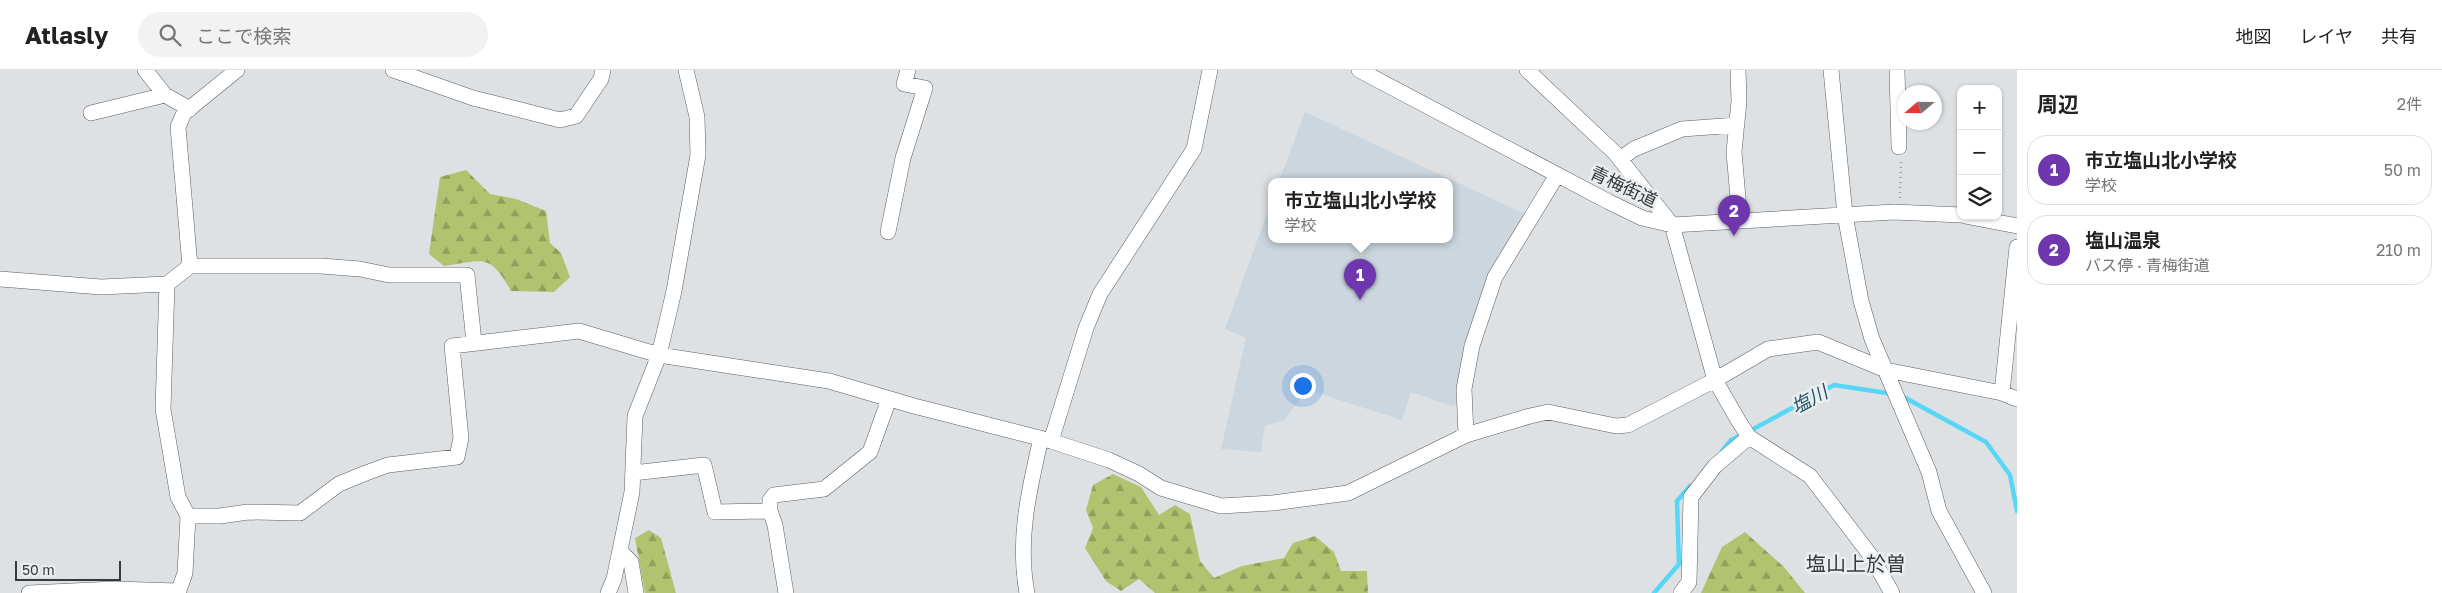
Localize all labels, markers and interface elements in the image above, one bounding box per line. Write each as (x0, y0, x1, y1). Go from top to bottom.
search box (138, 12, 488, 57)
text: Atlasly (25, 20, 108, 49)
icon: search (156, 21, 184, 49)
text: ここで検索 (196, 24, 291, 47)
text: 地図 (2236, 25, 2272, 47)
text: レイヤ (2300, 25, 2353, 47)
text: 共有 (2381, 25, 2417, 47)
north arrow (1897, 85, 1942, 130)
map controls (1957, 85, 2002, 220)
button: + (1957, 85, 2002, 130)
text: 周辺 (2037, 91, 2079, 117)
text: 2件 (2397, 94, 2422, 114)
button: − (1957, 130, 2002, 175)
text: 市立塩山北小学校 (2085, 148, 2237, 171)
text: 1 (2050, 160, 2058, 180)
text: 50 m (2384, 160, 2421, 180)
street label: 青梅街道 (1587, 161, 1661, 211)
button: layers (1957, 175, 2002, 220)
text: 学校 (2085, 175, 2117, 195)
popup (1268, 178, 1453, 243)
text: 市立塩山北小学校 (1284, 188, 1437, 211)
pin: 2 (1718, 195, 1750, 236)
text: 学校 (1284, 215, 1317, 235)
text: 塩山温泉 (2085, 228, 2161, 251)
text: 2 (2049, 240, 2059, 260)
text: 210 m (2376, 240, 2421, 260)
text: バス停 · 青梅街道 (2085, 255, 2210, 275)
pin: 1 (1344, 259, 1376, 300)
your location (1290, 373, 1316, 399)
water label: 塩川 (1787, 379, 1833, 418)
district label: 塩山上於曽 (1806, 551, 1906, 575)
scale bar (15, 558, 121, 581)
text: 50 m (22, 561, 55, 578)

